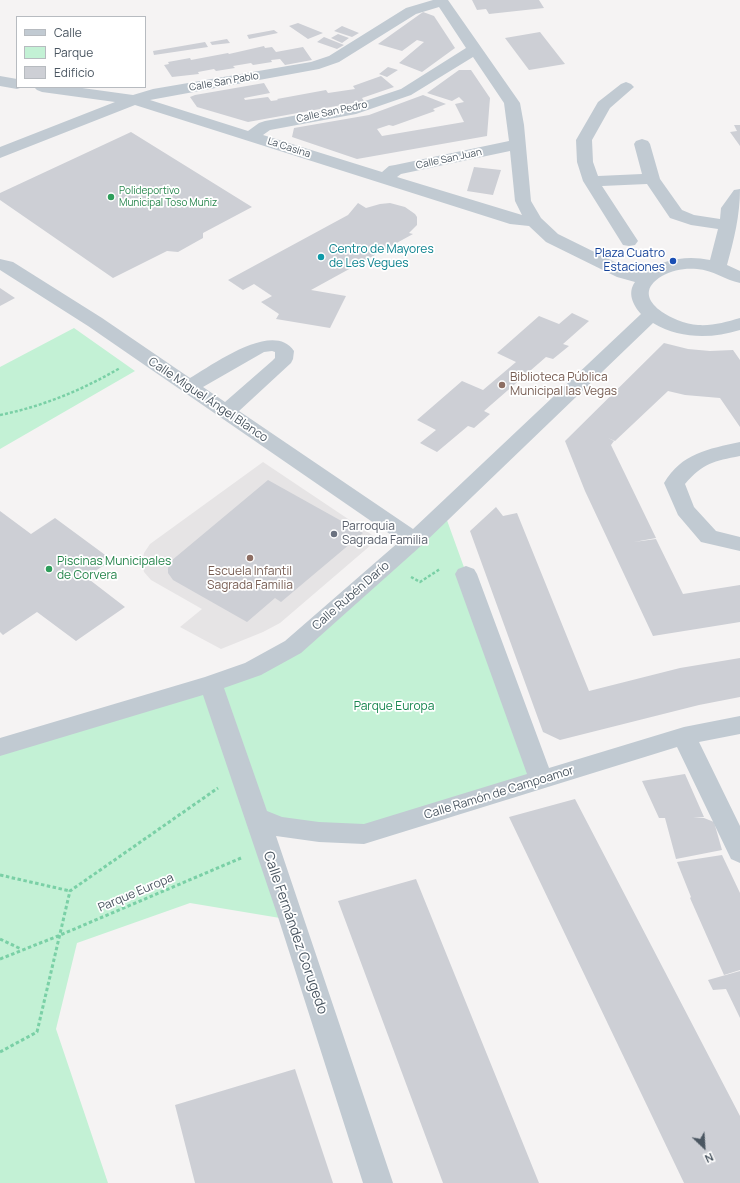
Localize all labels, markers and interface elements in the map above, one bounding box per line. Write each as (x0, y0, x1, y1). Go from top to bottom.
legend (16, 16, 146, 88)
text: Calle (54, 24, 82, 41)
text: Parque (54, 44, 93, 61)
text: Edificio (54, 64, 94, 81)
street label: Calle San Pablo (188, 70, 260, 94)
street label: Calle San Pedro (295, 99, 369, 125)
street label: La Casina (266, 135, 312, 161)
street label: Calle San Juan (415, 146, 483, 172)
place label: Polideportivo Municipal Toso Muñiz (119, 185, 217, 208)
marker: Polideportivo Municipal Toso Muñiz (106, 192, 116, 202)
place label: Centro de Mayores de Les Vegues (329, 243, 434, 271)
place label: Plaza Cuatro Estaciones (595, 247, 665, 275)
marker: Centro de Mayores de Les Vegues (316, 252, 326, 262)
marker: Plaza Cuatro Estaciones (668, 256, 678, 266)
street label: Calle Miguel Ángel Blanco (145, 355, 271, 445)
place label: Biblioteca Pública Municipal las Vegas (510, 371, 617, 399)
marker: Biblioteca Pública Municipal las Vegas (497, 380, 507, 390)
place label: Parroquia Sagrada Familia (342, 520, 428, 548)
marker: Parroquia Sagrada Familia (329, 529, 339, 539)
marker: Escuela Infantil Sagrada Familia (245, 553, 255, 563)
place label: Piscinas Municipales de Corvera (57, 555, 171, 583)
street label: Calle Rubén Darío (310, 559, 392, 633)
marker: Piscinas Municipales de Corvera (44, 564, 54, 574)
place label: Escuela Infantil Sagrada Familia (207, 565, 293, 593)
park label: Parque Europa (354, 700, 434, 714)
street label: Calle Ramón de Campoamor (422, 763, 576, 823)
street label: Calle Fernández Corugedo (259, 849, 331, 1017)
street label: Parque Europa (96, 871, 176, 915)
north arrow (684, 1127, 724, 1167)
text: N (703, 1150, 716, 1167)

